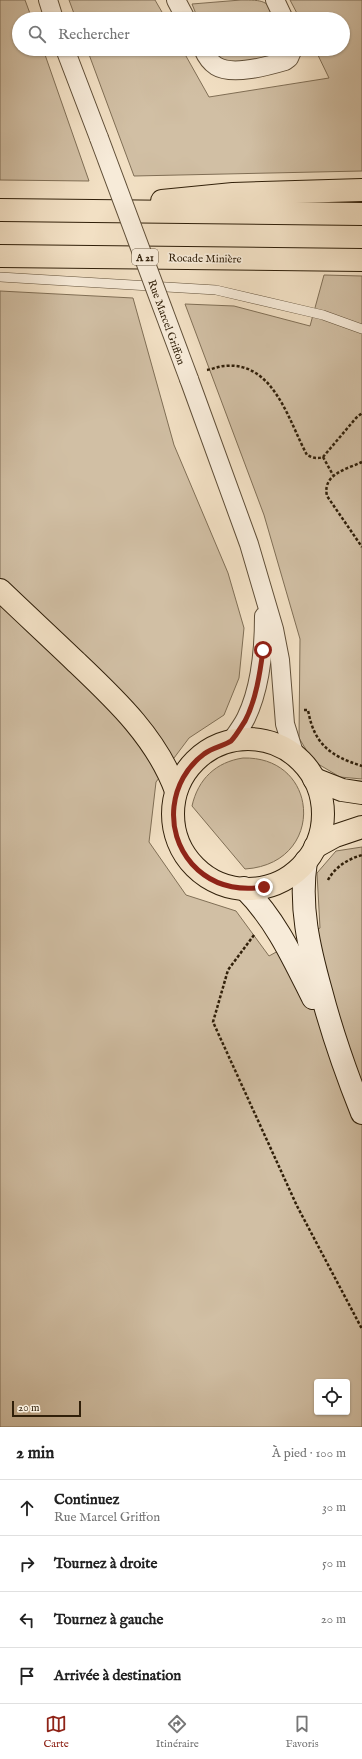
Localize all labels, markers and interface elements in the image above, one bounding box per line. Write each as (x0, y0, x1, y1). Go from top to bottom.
search box (12, 12, 350, 56)
icon: search (26, 23, 48, 45)
text: Rechercher (58, 25, 130, 44)
road number: A 21 (132, 249, 158, 265)
street label: Rocade Minière (168, 251, 242, 267)
street label: Rue Marcel Griffon (144, 278, 188, 367)
route start (254, 641, 272, 659)
route end (255, 878, 273, 896)
map controls (314, 1379, 350, 1415)
button: locate (314, 1379, 350, 1415)
scale bar (12, 1399, 81, 1418)
text: 20 m (18, 1401, 39, 1415)
text: 2 min (16, 1443, 54, 1464)
text: À pied · 100 m (272, 1445, 346, 1462)
text: Continuez (54, 1490, 119, 1509)
icon: ahead (16, 1497, 38, 1519)
text: 30 m (322, 1499, 346, 1516)
text: Rue Marcel Griffon (54, 1509, 160, 1526)
icon: right (16, 1553, 38, 1575)
text: Tournez à droite (54, 1554, 157, 1573)
text: 50 m (322, 1555, 346, 1572)
icon: left (16, 1609, 38, 1631)
text: Tournez à gauche (54, 1610, 163, 1629)
text: 20 m (321, 1611, 346, 1628)
icon: arrive (16, 1665, 38, 1687)
text: Arrivée à destination (54, 1666, 181, 1685)
tab: Carte (43, 1713, 69, 1751)
tab: Itinéraire (156, 1713, 199, 1751)
tab: Favoris (286, 1713, 319, 1751)

